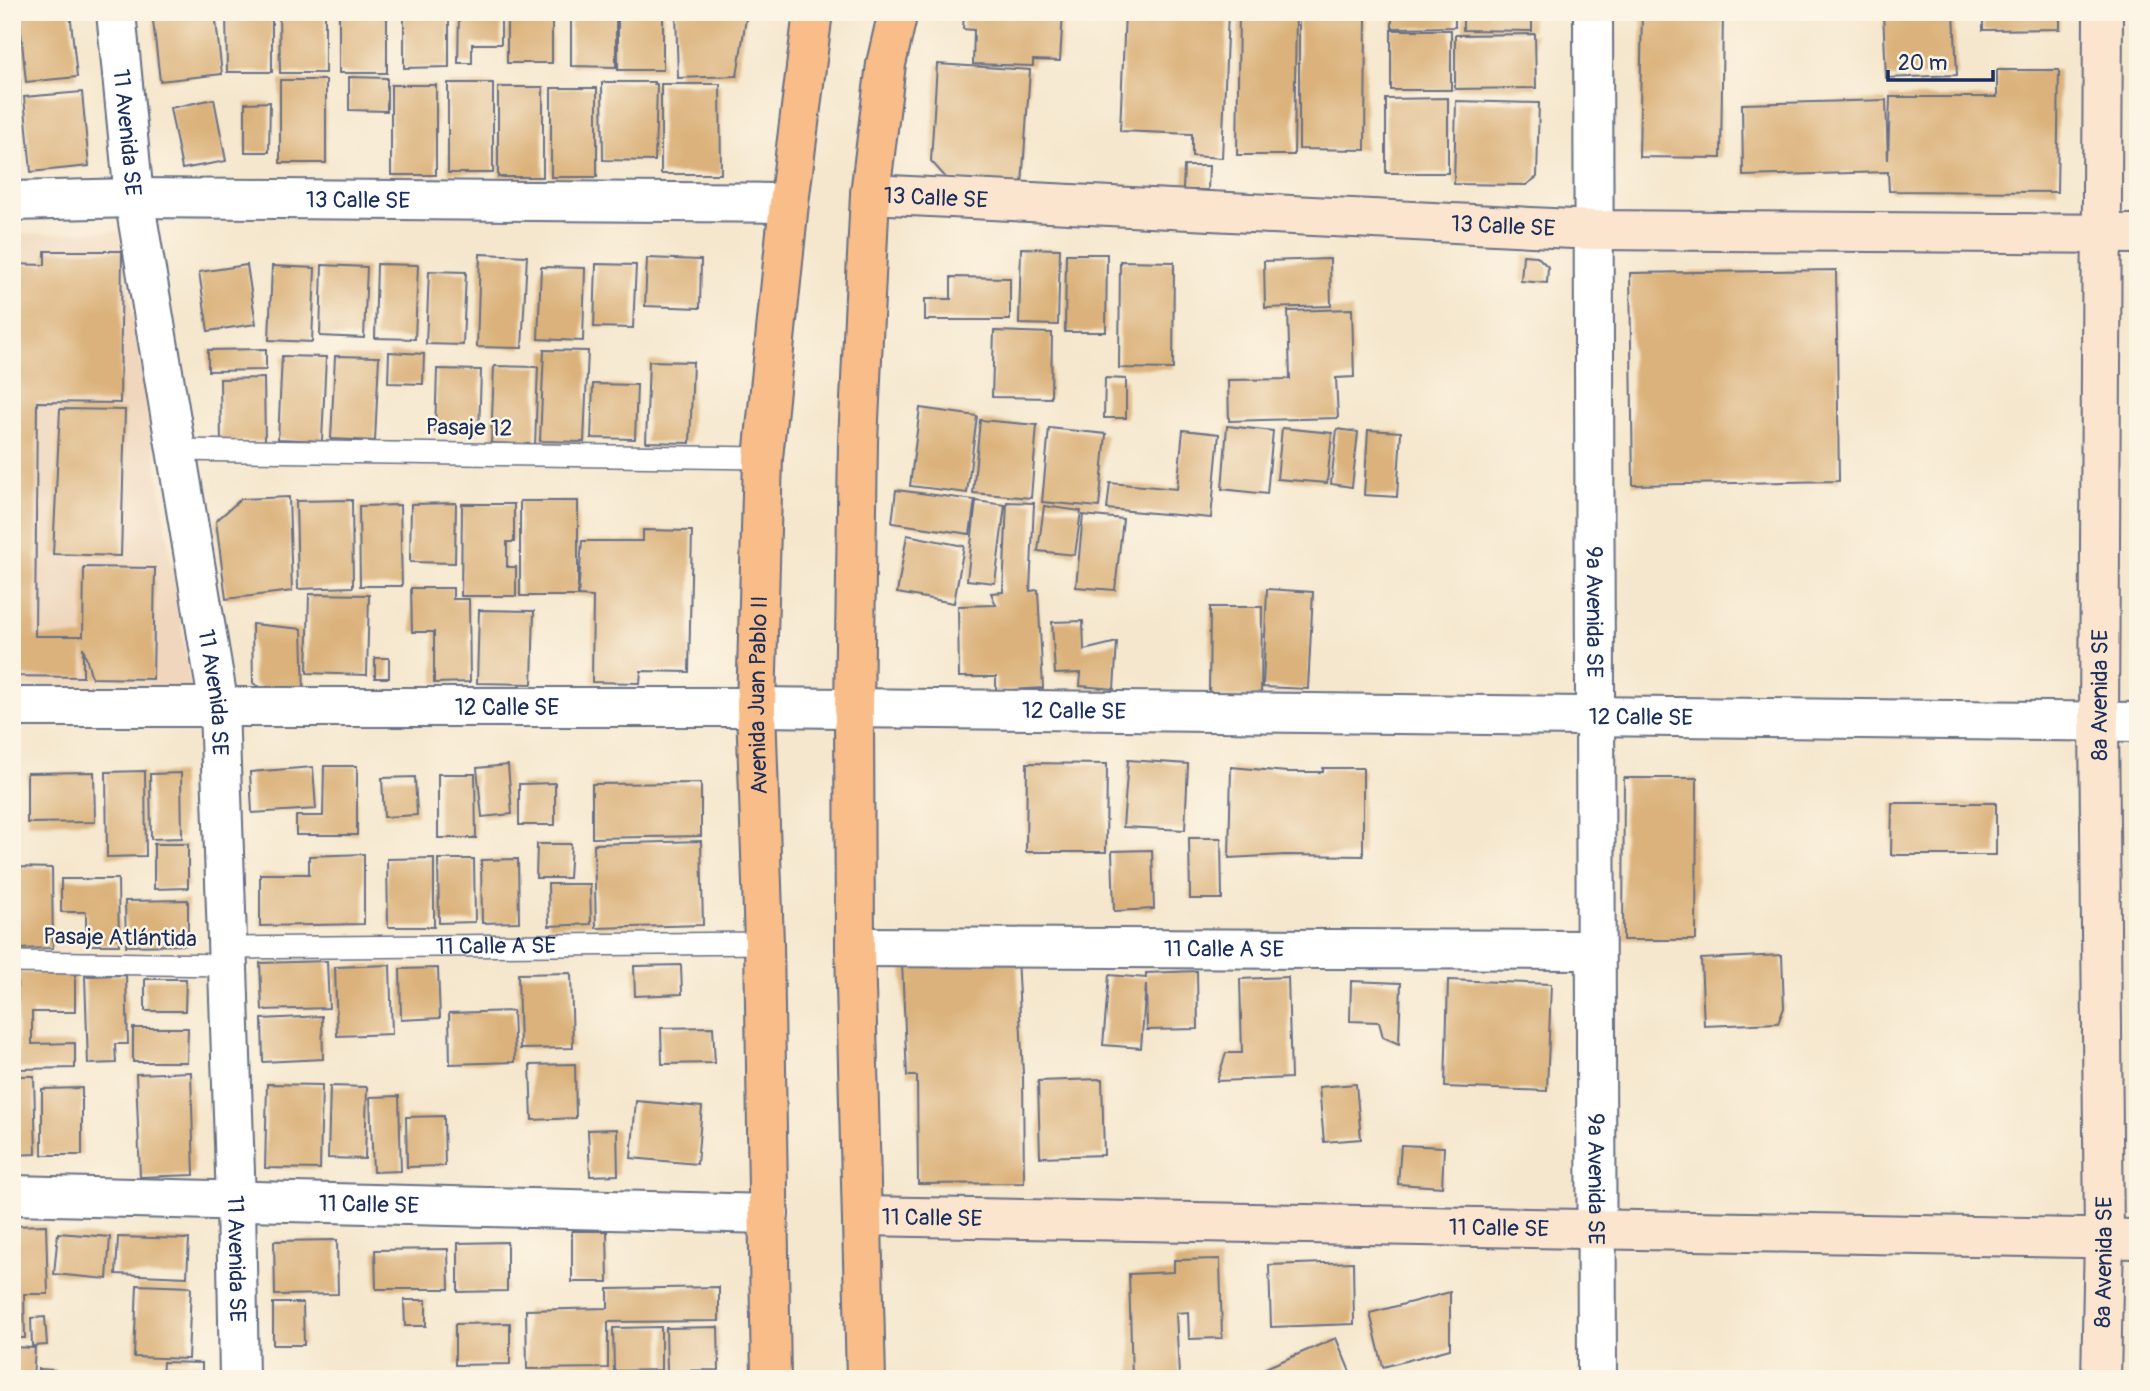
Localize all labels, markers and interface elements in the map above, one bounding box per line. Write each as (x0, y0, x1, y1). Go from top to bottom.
scale bar (1888, 38, 1993, 82)
text: 20 m (1898, 50, 1947, 77)
street label: 11 Avenida SE (107, 68, 148, 197)
street label: 13 Calle SE (883, 181, 989, 215)
street label: 13 Calle SE (306, 185, 410, 215)
street label: 13 Calle SE (1450, 209, 1556, 243)
street label: Pasaje 12 (425, 412, 513, 443)
street label: 9a Avenida SE (1580, 546, 1609, 678)
street label: Avenida Juan Pablo II (742, 595, 774, 795)
street label: 11 Avenida SE (191, 627, 235, 756)
street label: 8a Avenida SE (2085, 629, 2115, 761)
street label: 12 Calle SE (455, 693, 559, 722)
street label: 12 Calle SE (1022, 696, 1126, 726)
street label: 12 Calle SE (1589, 702, 1693, 732)
street label: Pasaje Atlántida (43, 922, 197, 953)
street label: 11 Calle A SE (436, 931, 556, 961)
street label: 11 Calle A SE (1164, 934, 1284, 964)
street label: 9a Avenida SE (1581, 1113, 1611, 1245)
street label: 11 Calle SE (318, 1189, 420, 1220)
street label: 11 Avenida SE (221, 1195, 252, 1323)
street label: 8a Avenida SE (2088, 1196, 2119, 1328)
street label: 11 Calle SE (881, 1202, 983, 1233)
street label: 11 Calle SE (1448, 1213, 1549, 1243)

